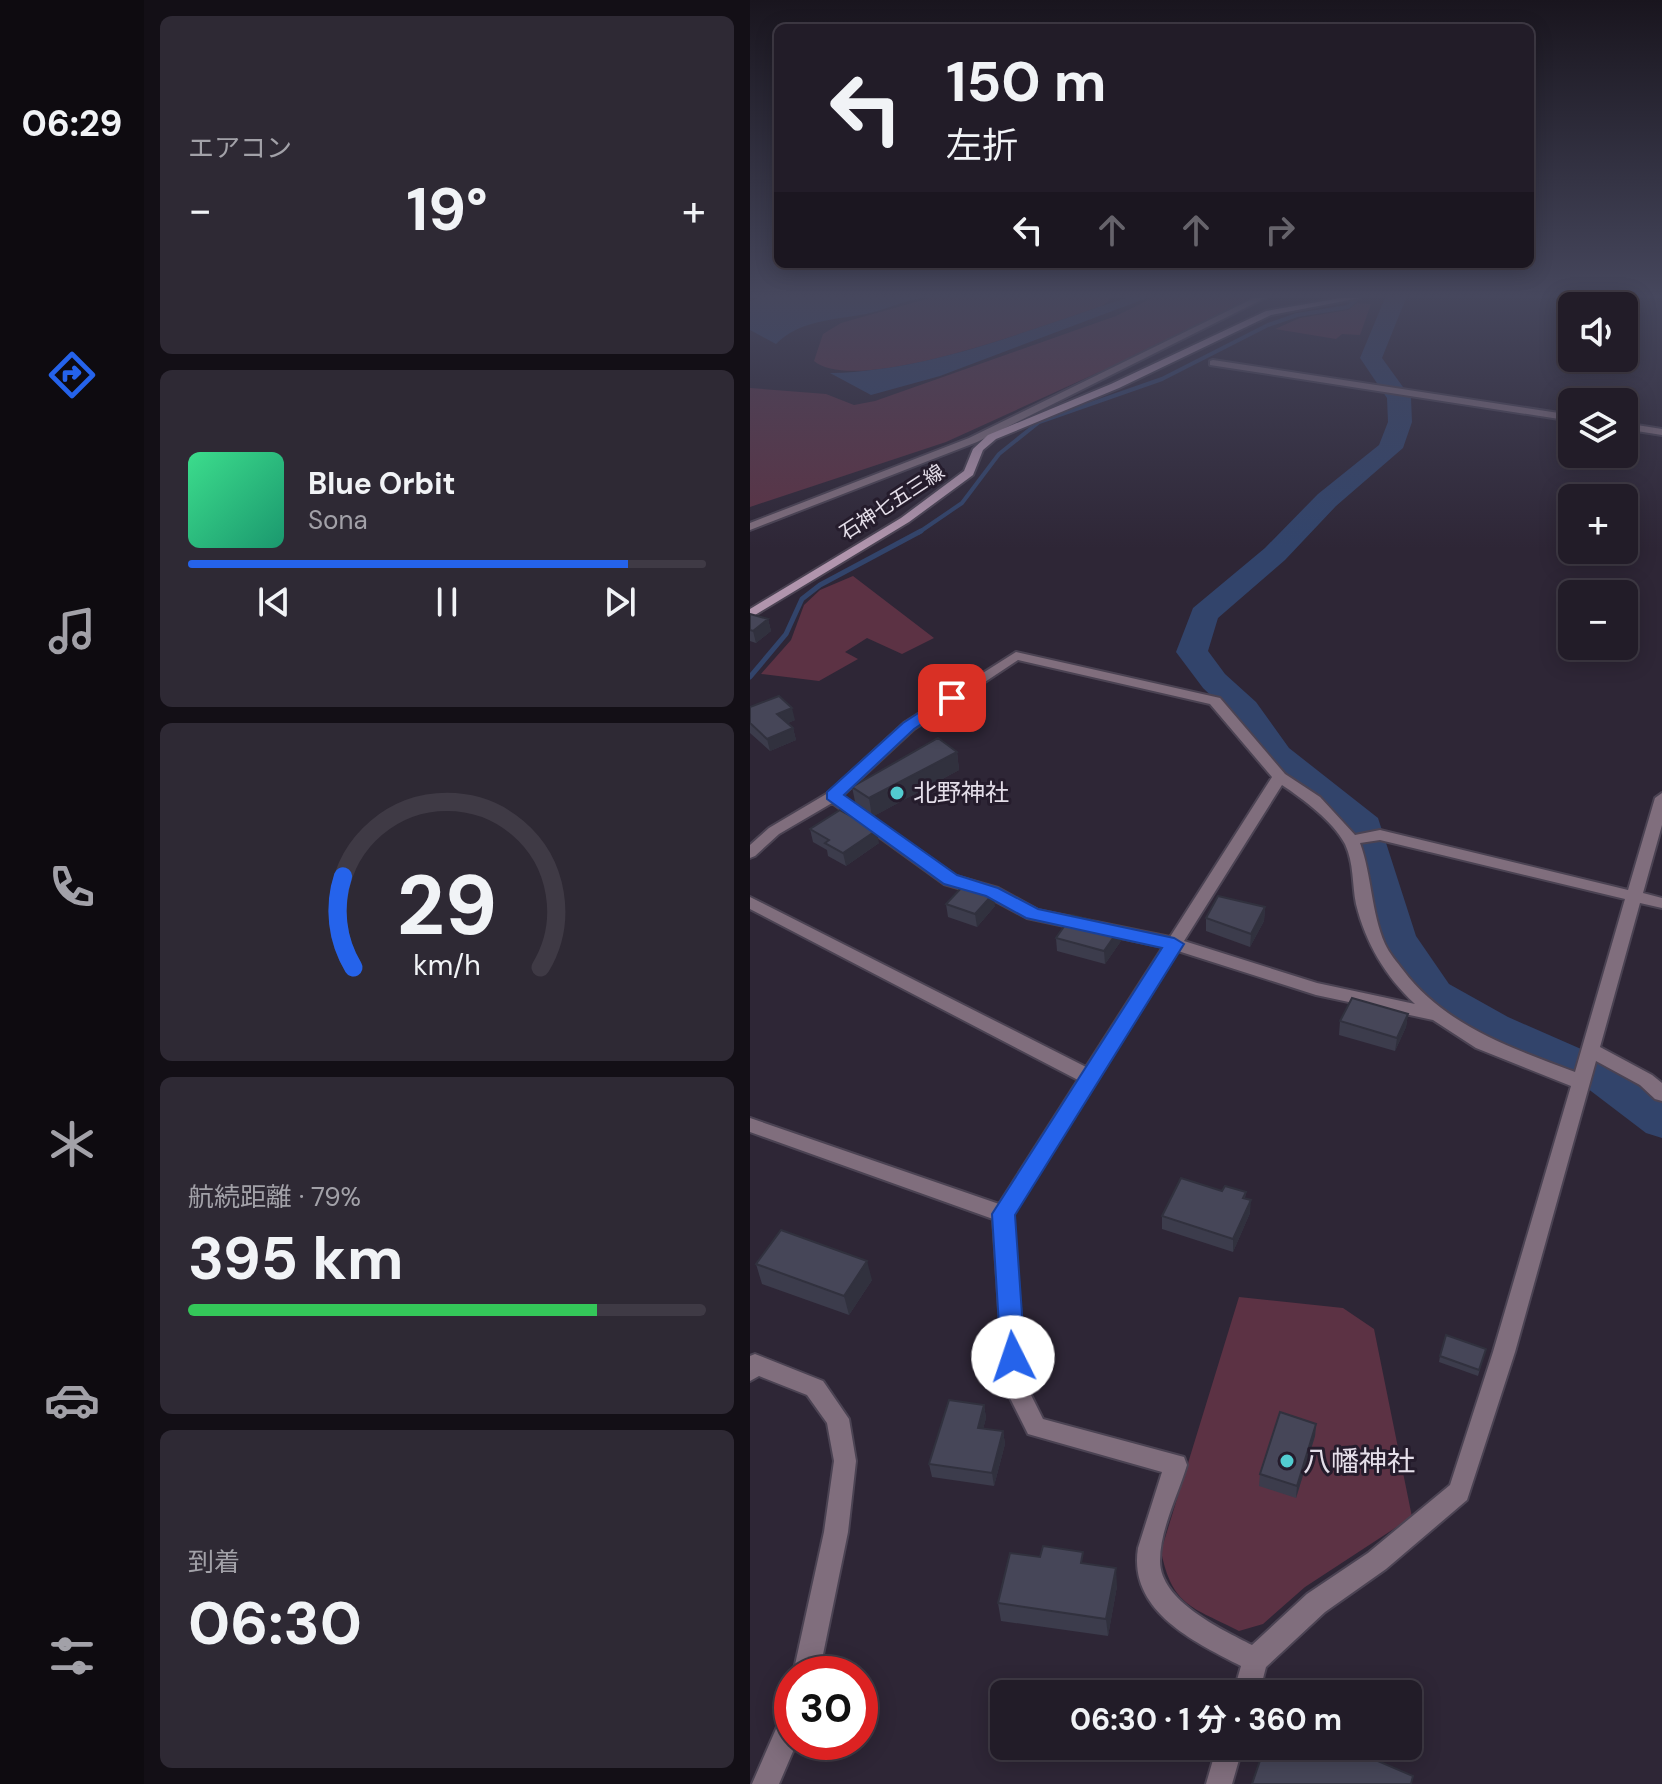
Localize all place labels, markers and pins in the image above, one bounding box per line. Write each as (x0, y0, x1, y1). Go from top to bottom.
pin (918, 664, 986, 732)
place label: 北野神社 (913, 777, 1009, 808)
marker: 北野神社 (888, 784, 906, 802)
place label: 八幡神社 (1303, 1443, 1415, 1480)
marker: 八幡神社 (1278, 1452, 1296, 1470)

